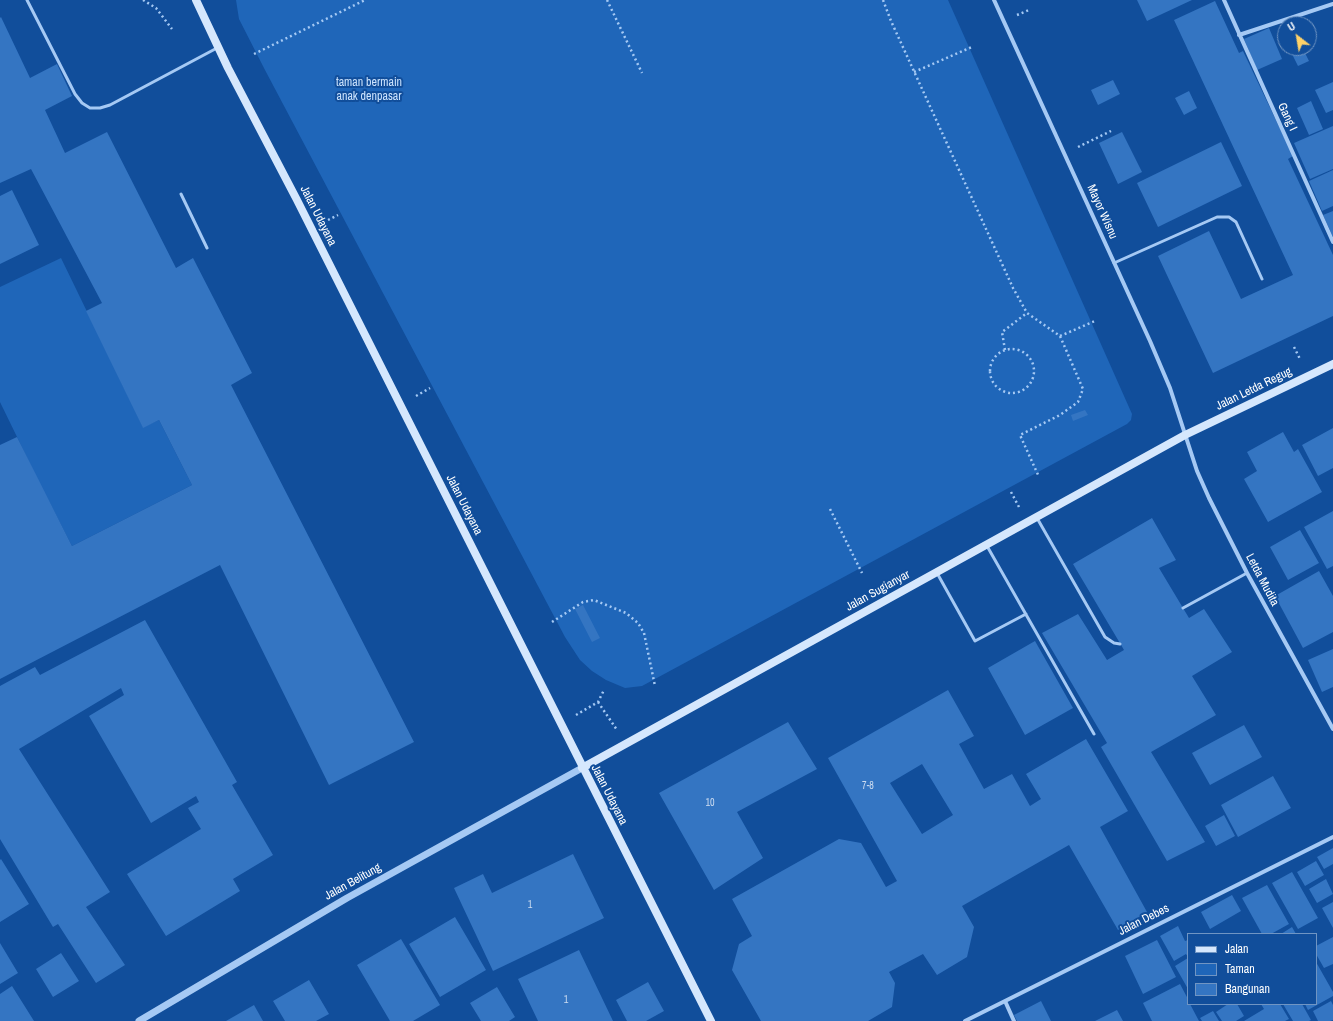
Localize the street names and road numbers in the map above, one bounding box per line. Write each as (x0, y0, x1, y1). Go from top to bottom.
street label: Gang I (1274, 101, 1300, 133)
street label: Jalan Udayana (297, 183, 339, 249)
street label: Mayor Wisnu (1084, 183, 1120, 241)
street label: Jalan Letda Regug (1214, 364, 1294, 414)
street label: Jalan Udayana (443, 472, 485, 538)
street label: Letda Mudita (1242, 551, 1282, 609)
street label: Jalan Sugianyar (843, 567, 913, 615)
street label: Jalan Udayana (588, 762, 630, 828)
street label: Jalan Belitung (322, 861, 384, 903)
street label: Jalan Debes (1116, 901, 1172, 939)

